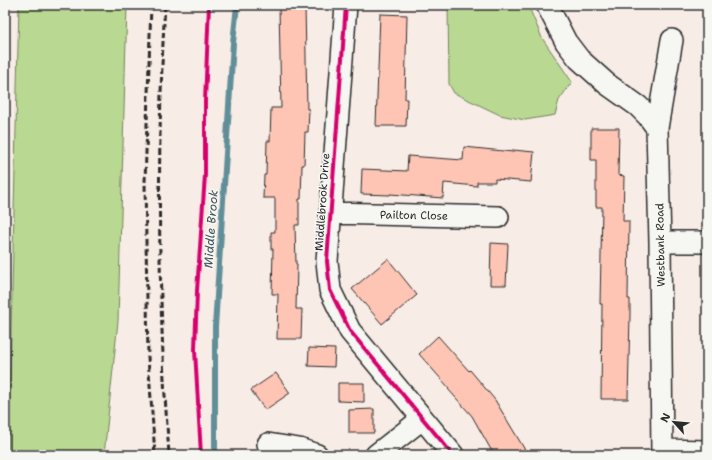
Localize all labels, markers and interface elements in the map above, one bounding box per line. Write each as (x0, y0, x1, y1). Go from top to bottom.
street label: Middlebrook Drive (312, 153, 333, 251)
water label: Middle Brook (200, 189, 222, 269)
street label: Westbank Road (652, 203, 669, 287)
street label: Pailton Close (380, 207, 448, 224)
north arrow (654, 402, 694, 442)
text: N (657, 410, 674, 425)

